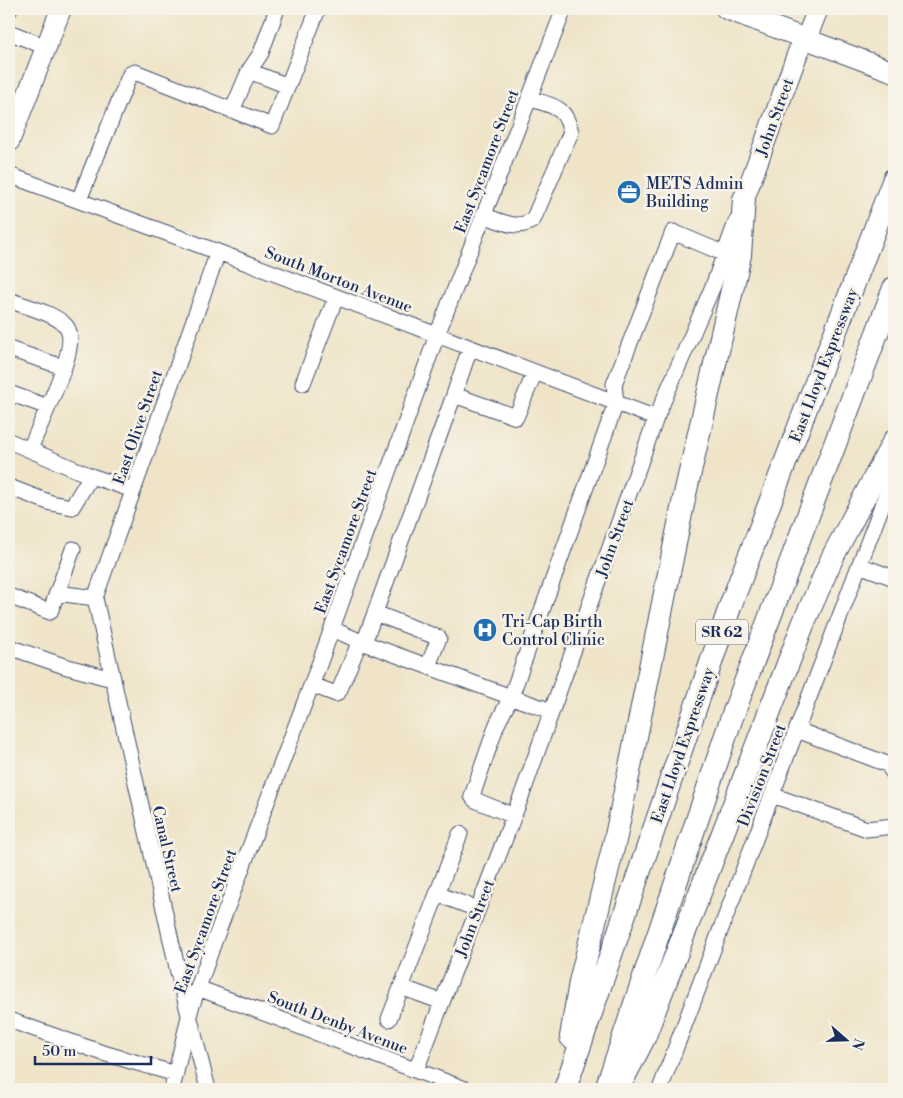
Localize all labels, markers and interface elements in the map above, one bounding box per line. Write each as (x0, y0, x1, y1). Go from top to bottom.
street label: John Street (751, 75, 798, 160)
street label: East Sycamore Street (450, 86, 524, 236)
place label: METS Admin Building (645, 174, 744, 212)
office icon: METS Admin Building (616, 179, 642, 205)
street label: South Morton Avenue (262, 243, 415, 317)
street label: East Lloyd Expressway (785, 285, 863, 445)
street label: East Olive Street (109, 367, 167, 487)
street label: East Sycamore Street (310, 466, 382, 616)
street label: John Street (591, 496, 638, 581)
place label: Tri-Cap Birth Control Clinic (502, 612, 605, 650)
hospital icon: Tri-Cap Birth Control Clinic (472, 617, 498, 643)
road number: SR 62 (696, 620, 748, 644)
street label: East Lloyd Expressway (647, 665, 719, 826)
street label: Division Street (733, 721, 791, 830)
street label: Canal Street (147, 804, 187, 895)
street label: East Sycamore Street (170, 846, 242, 996)
street label: John Street (451, 876, 499, 961)
street label: South Denby Avenue (265, 987, 411, 1059)
north arrow (820, 1016, 870, 1066)
scale bar (35, 1033, 151, 1065)
text: N (847, 1036, 868, 1052)
text: 50 m (42, 1042, 76, 1061)

